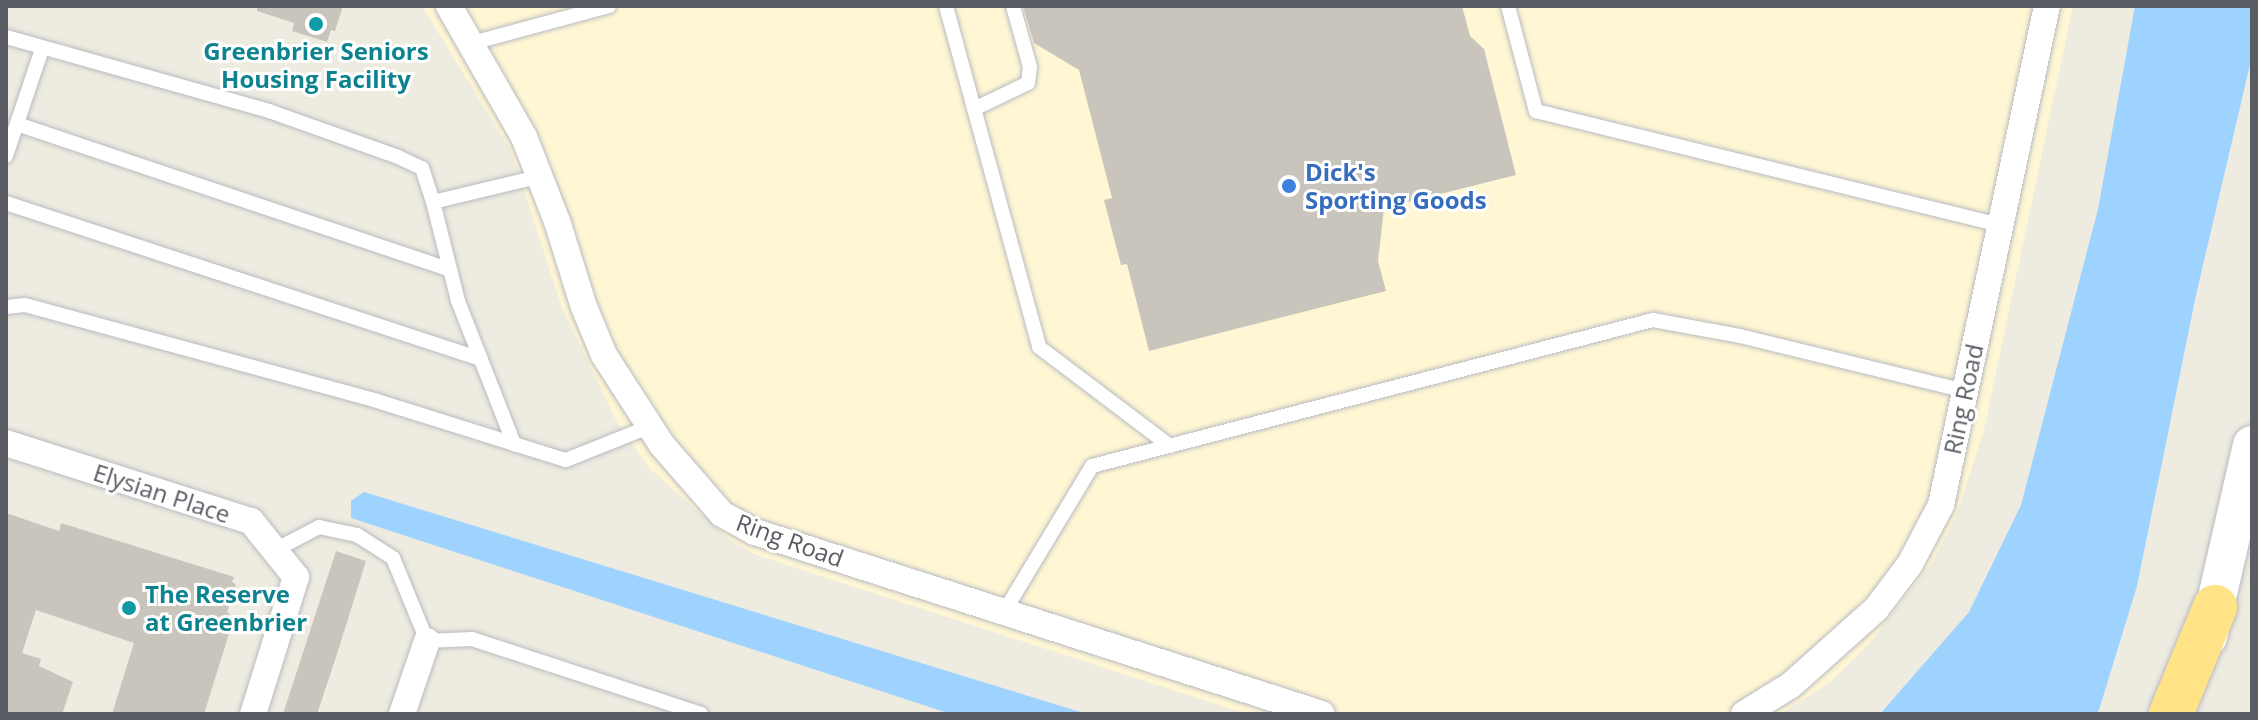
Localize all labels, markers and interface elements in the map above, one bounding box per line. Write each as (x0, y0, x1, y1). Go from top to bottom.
marker: Greenbrier Seniors Housing Facility (307, 15, 325, 33)
place label: Greenbrier Seniors Housing Facility (203, 37, 429, 93)
place label: Dick's Sporting Goods (1305, 158, 1487, 214)
marker: Dick's Sporting Goods (1280, 177, 1298, 195)
street label: Ring Road (1937, 341, 1989, 457)
street label: Elysian Place (90, 457, 234, 529)
street label: Ring Road (732, 507, 848, 573)
place label: The Reserve at Greenbrier (145, 580, 307, 636)
marker: The Reserve at Greenbrier (120, 599, 138, 617)

